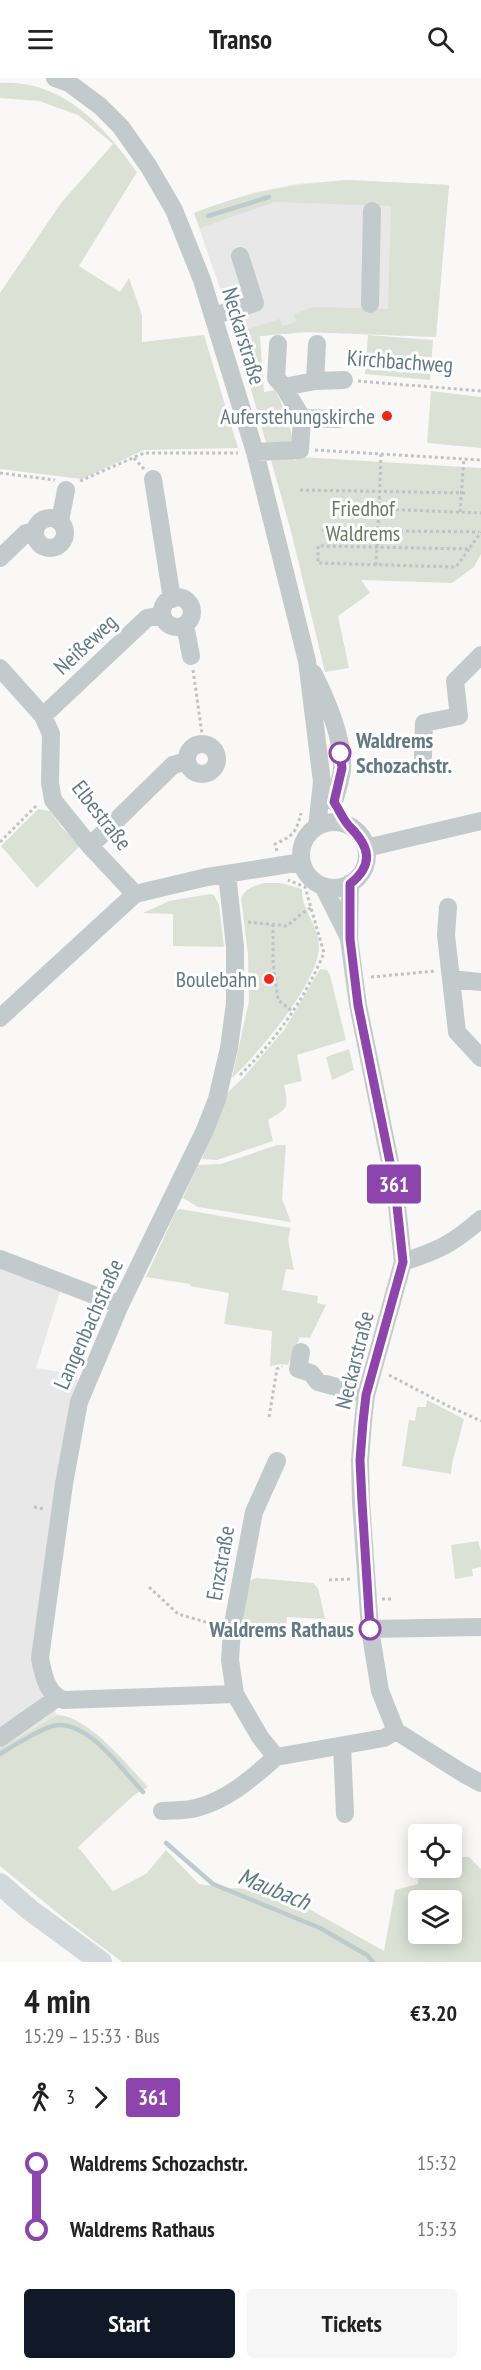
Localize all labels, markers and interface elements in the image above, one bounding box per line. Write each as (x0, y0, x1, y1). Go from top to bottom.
text: Transo (209, 22, 272, 56)
icon: menu (24, 23, 57, 56)
icon: search (424, 23, 457, 56)
street label: Neckarstraße (216, 284, 272, 388)
street label: Kirchbachweg (346, 343, 454, 379)
place label: Auferstehungskirche (220, 402, 375, 430)
marker: Auferstehungskirche (380, 409, 394, 423)
park label: Friedhof Waldrems (326, 494, 400, 547)
street label: Neißeweg (47, 608, 123, 680)
place label: Waldrems Schozachstr. (355, 726, 452, 779)
marker: Waldrems Schozachstr. (329, 742, 351, 764)
street label: Elbestraße (66, 774, 138, 856)
place label: Boulebahn (176, 965, 257, 993)
marker: Boulebahn (262, 972, 276, 986)
line badge: 361 (360, 1164, 428, 1204)
text: 361 (379, 1171, 409, 1198)
street label: Langenbachstraße (47, 1255, 129, 1393)
street label: Neckarstraße (328, 1308, 380, 1412)
street label: Enzstraße (200, 1524, 240, 1602)
place label: Waldrems Rathaus (208, 1615, 354, 1643)
marker: Waldrems Rathaus (359, 1618, 381, 1640)
map controls (408, 1824, 462, 1944)
button: locate (408, 1824, 462, 1878)
water label: Maubach (234, 1860, 316, 1917)
button: layers (408, 1890, 462, 1944)
text: 4 min (24, 1979, 91, 2022)
text: €3.20 (410, 1999, 457, 2027)
text: 15:29 – 15:33 · Bus (24, 2023, 159, 2049)
icon: walk (24, 2081, 57, 2114)
icon: forward (84, 2081, 117, 2114)
text: 3 (66, 2084, 75, 2110)
text: 361 (138, 2084, 168, 2111)
text: Waldrems Schozachstr. (70, 2149, 248, 2177)
text: 15:32 (417, 2150, 457, 2176)
text: Waldrems Rathaus (70, 2215, 215, 2243)
text: 15:33 (417, 2216, 457, 2242)
button: Start (24, 2289, 235, 2358)
button: Tickets (247, 2289, 457, 2358)

